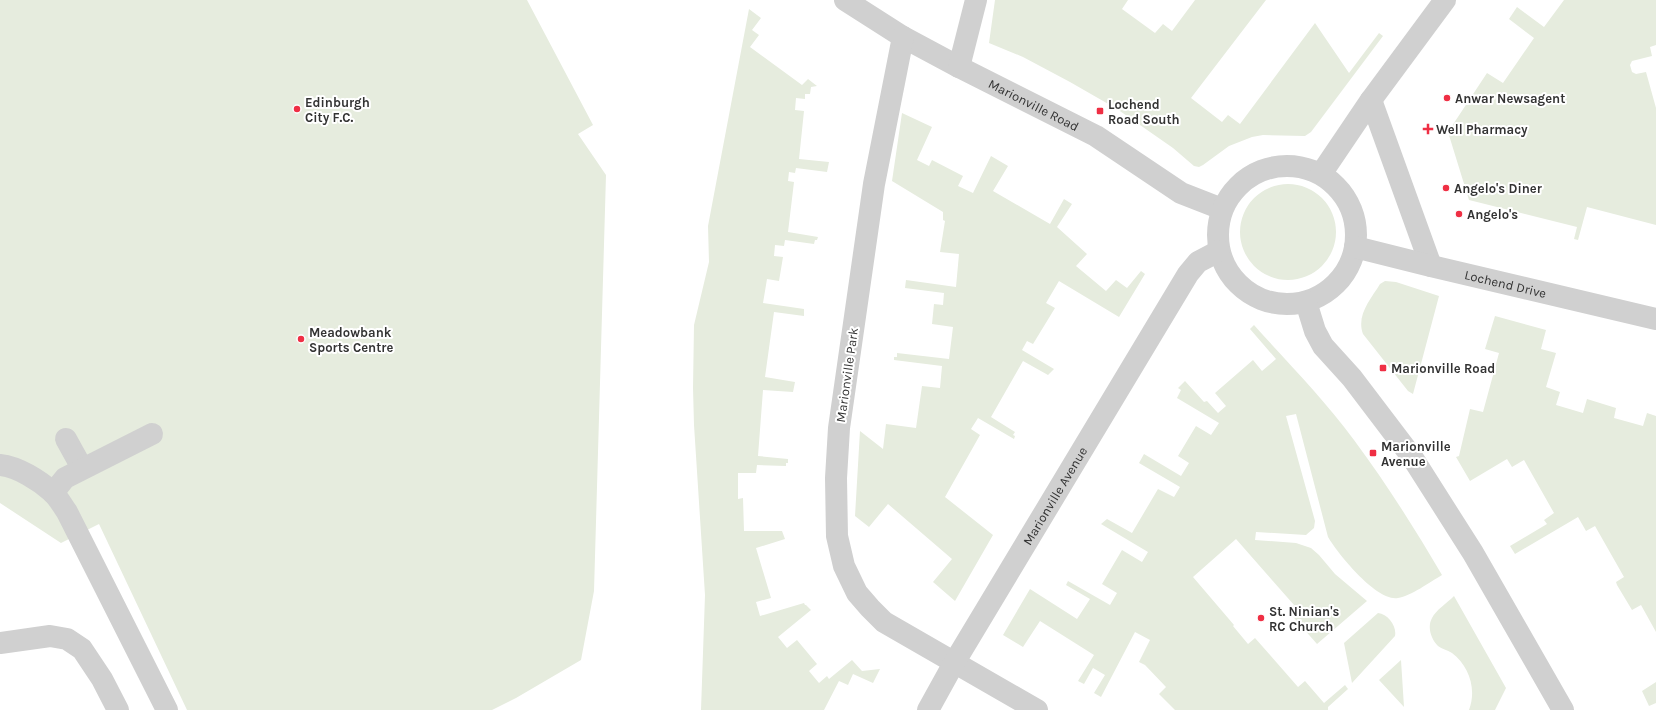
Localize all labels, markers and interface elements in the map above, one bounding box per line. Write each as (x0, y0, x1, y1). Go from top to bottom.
street label: Marionville Road (986, 76, 1081, 134)
place label: Anwar Newsagent (1455, 91, 1565, 106)
marker: Anwar Newsagent (1442, 93, 1452, 103)
place label: Edinburgh City F.C. (305, 95, 370, 125)
place label: Lochend Road South (1108, 97, 1180, 127)
marker: Edinburgh City F.C. (292, 104, 302, 114)
marker: Lochend Road South (1095, 106, 1105, 116)
place label: Well Pharmacy (1436, 122, 1528, 137)
marker: Well Pharmacy (1423, 124, 1433, 134)
place label: Angelo's Diner (1454, 181, 1543, 196)
marker: Angelo's Diner (1441, 183, 1451, 193)
place label: Angelo's (1467, 207, 1518, 222)
marker: Angelo's (1454, 209, 1464, 219)
street label: Lochend Drive (1463, 267, 1548, 301)
place label: Meadowbank Sports Centre (309, 325, 393, 355)
street label: Marionville Park (833, 327, 861, 423)
marker: Meadowbank Sports Centre (296, 334, 306, 344)
place label: Marionville Road (1391, 361, 1495, 376)
marker: Marionville Road (1378, 363, 1388, 373)
place label: Marionville Avenue (1381, 439, 1451, 469)
street label: Marionville Avenue (1019, 444, 1090, 548)
marker: Marionville Avenue (1368, 448, 1378, 458)
place label: St. Ninian's RC Church (1269, 604, 1339, 634)
marker: St. Ninian's RC Church (1256, 613, 1266, 623)

